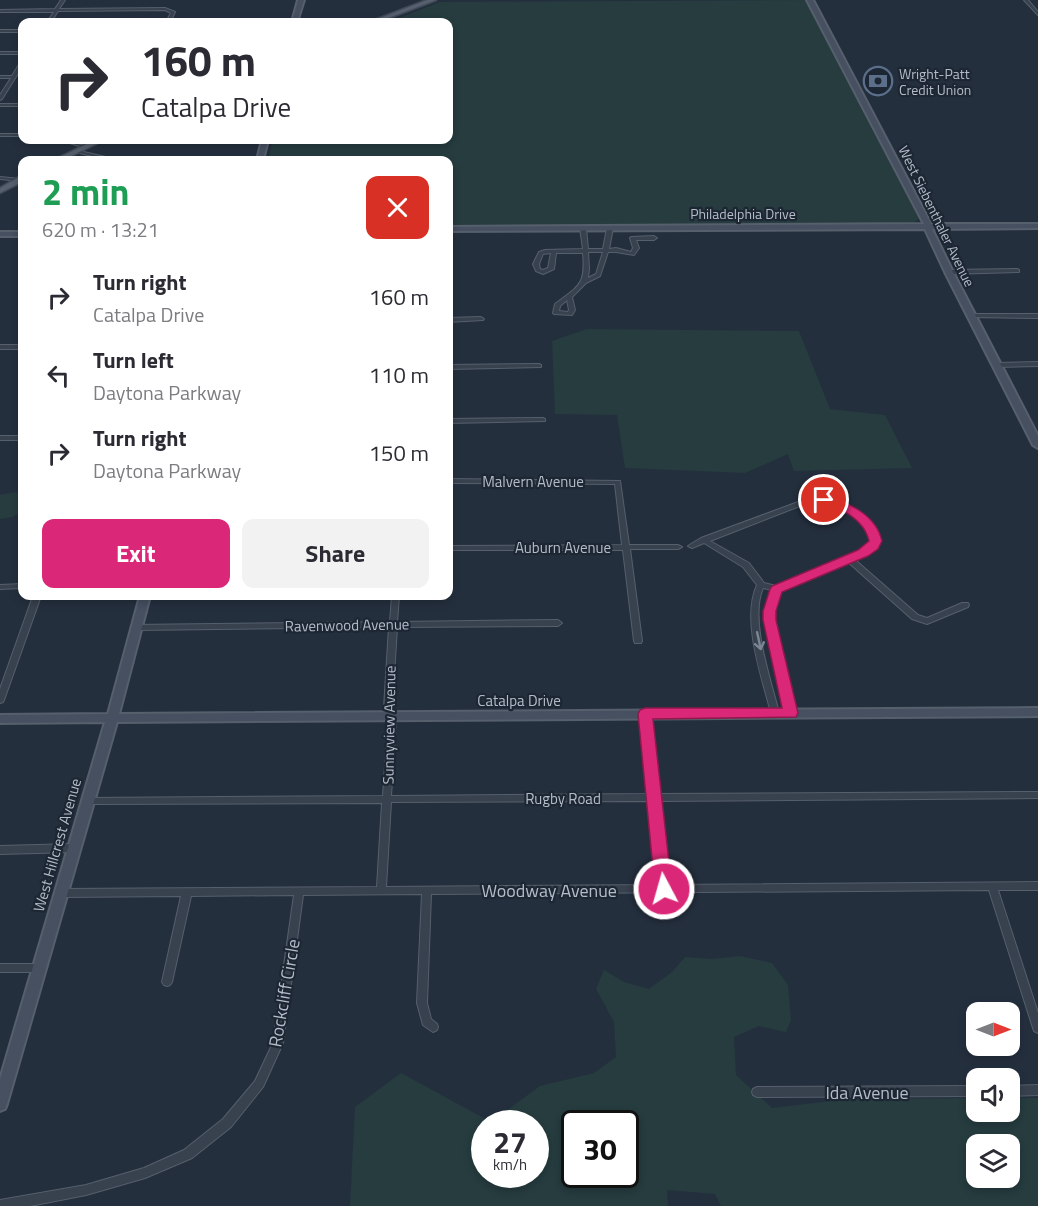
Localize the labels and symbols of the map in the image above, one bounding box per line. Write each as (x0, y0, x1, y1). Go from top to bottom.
place label: Wright-Patt Credit Union (899, 63, 971, 100)
bank icon: Wright-Patt Credit Union (862, 65, 894, 97)
street label: West Siebenthaler Avenue (894, 142, 980, 290)
street label: Philadelphia Drive (690, 203, 796, 224)
street label: Malvern Avenue (482, 470, 584, 493)
pin (798, 474, 849, 525)
street label: Auburn Avenue (515, 536, 611, 559)
street label: Ravenwood Avenue (284, 612, 410, 638)
one-way arrow (754, 631, 765, 650)
street label: Sunnyview Avenue (376, 665, 402, 785)
street label: Catalpa Drive (477, 689, 561, 712)
street label: West Hillcrest Avenue (27, 775, 87, 915)
street label: Rugby Road (525, 787, 601, 810)
position arrow (632, 857, 696, 921)
street label: Woodway Avenue (481, 877, 617, 904)
street label: Rockcliff Circle (261, 937, 307, 1049)
north arrow (966, 1002, 1020, 1056)
street label: Ida Avenue (825, 1079, 909, 1106)
speed limit sign: 30 (561, 1110, 639, 1188)

